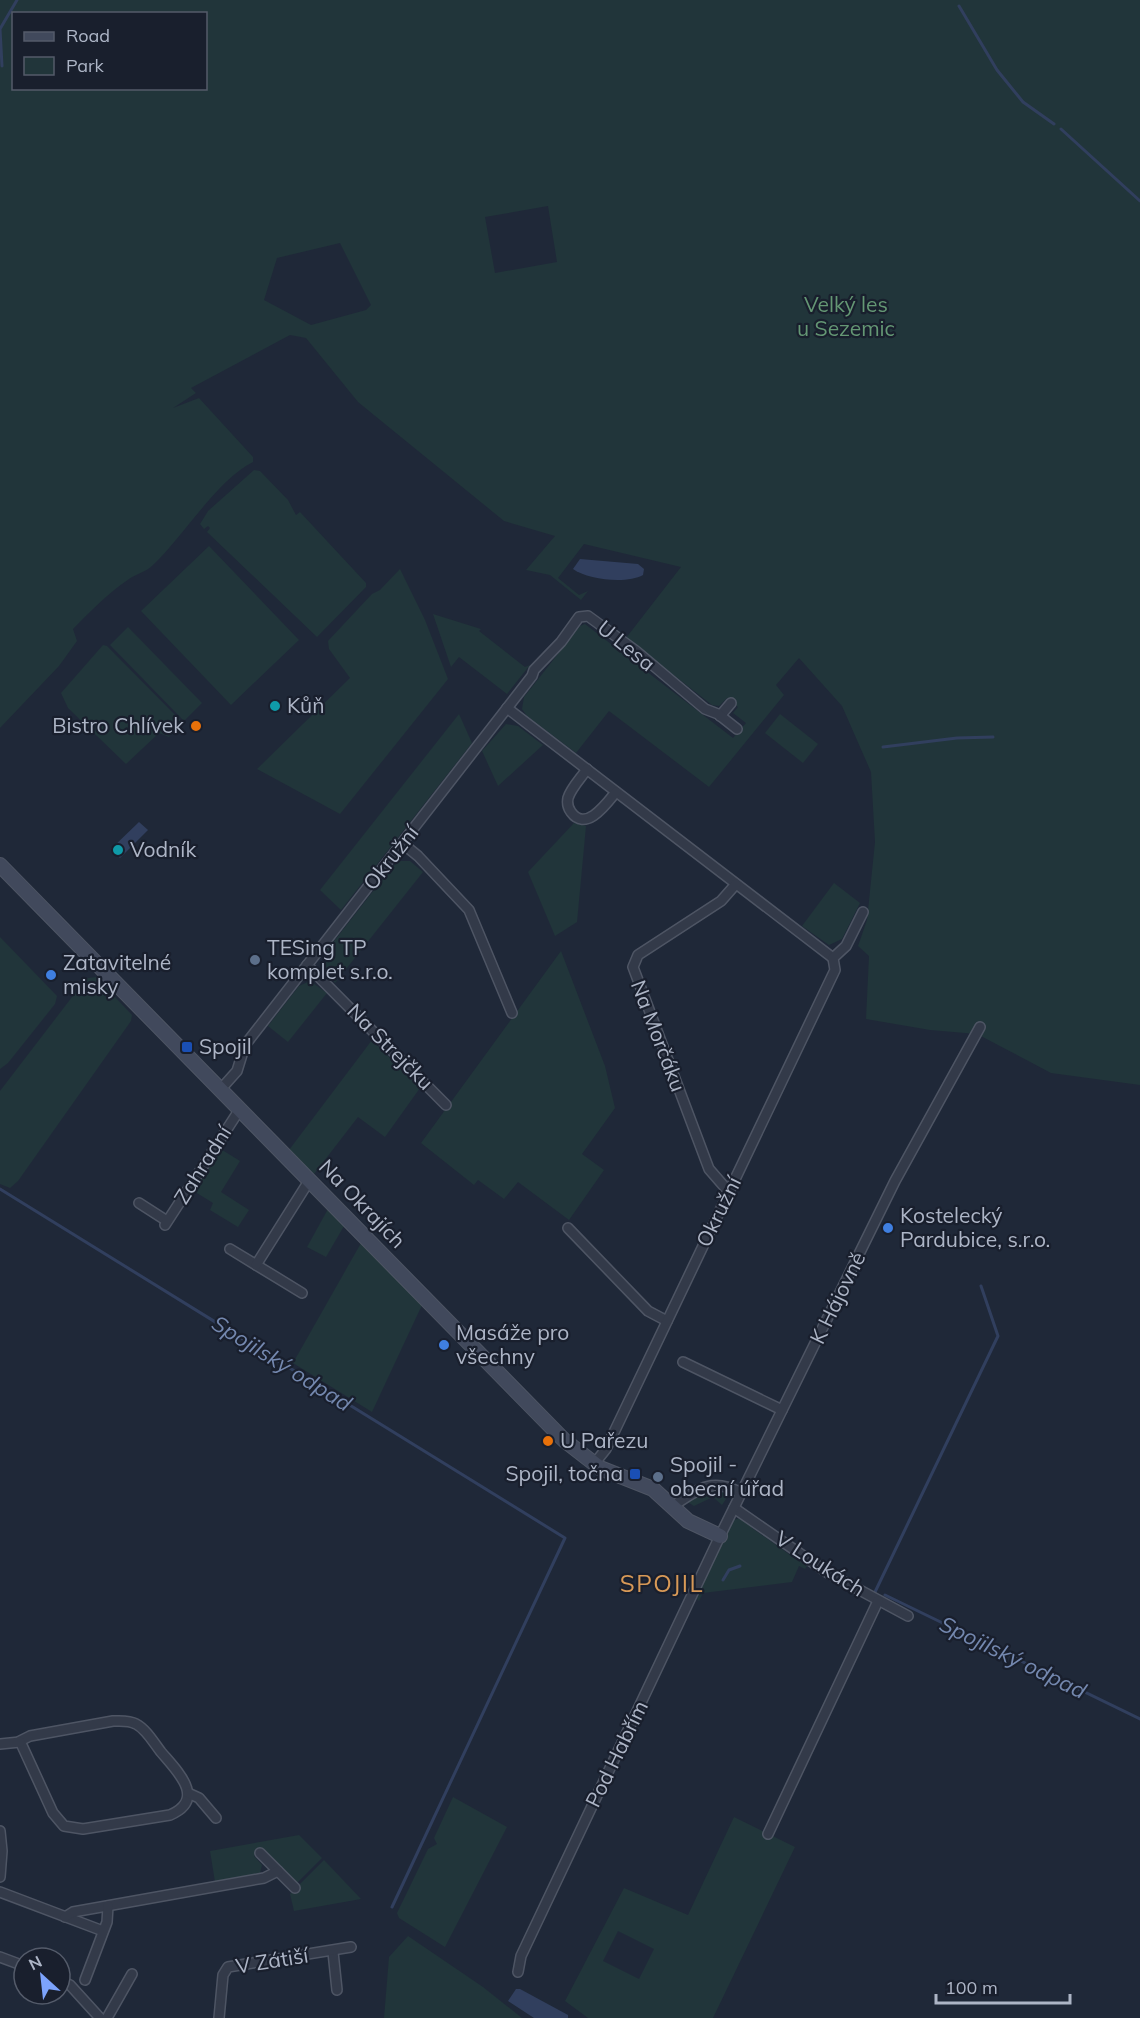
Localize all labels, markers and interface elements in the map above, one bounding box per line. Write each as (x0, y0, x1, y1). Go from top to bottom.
legend (12, 12, 207, 90)
text: Road (66, 24, 110, 47)
text: Park (66, 54, 105, 77)
park label: Velký les u Sezemic (797, 291, 895, 341)
street label: U Lesa (593, 614, 661, 676)
place label: Kůň (287, 692, 325, 718)
marker: Kůň (268, 699, 282, 713)
place label: Bistro Chlívek (52, 712, 184, 738)
marker: Bistro Chlívek (189, 719, 203, 733)
street label: Okružní (357, 819, 424, 895)
place label: Vodník (130, 836, 197, 862)
marker: Vodník (111, 843, 125, 857)
place label: TESing TP komplet s.r.o. (267, 934, 393, 984)
place label: Zatavitelné misky (63, 949, 171, 999)
marker: TESing TP komplet s.r.o. (248, 953, 262, 967)
marker: Zatavitelné misky (44, 968, 58, 982)
street label: Na Morčáku (626, 976, 692, 1095)
street label: Na Strejčku (342, 998, 439, 1095)
place label: Spojil (199, 1033, 252, 1059)
marker: Spojil (180, 1040, 194, 1054)
street label: Zahradní (168, 1120, 237, 1208)
street label: Na Okrajích (314, 1153, 412, 1253)
street label: Okružní (690, 1171, 747, 1251)
place label: Kostelecký Pardubice, s.r.o. (900, 1202, 1050, 1252)
marker: Kostelecký Pardubice, s.r.o. (881, 1221, 895, 1235)
street label: K Hájovně (804, 1247, 871, 1348)
water label: Spojilský odpad (207, 1309, 358, 1418)
place label: Masáže pro všechny (456, 1319, 569, 1369)
marker: Masáže pro všechny (437, 1338, 451, 1352)
place label: U Pařezu (560, 1427, 648, 1453)
marker: U Pařezu (541, 1434, 555, 1448)
place label: Spojil - obecní úřad (670, 1451, 784, 1501)
place label: Spojil, točna (506, 1460, 623, 1486)
marker: Spojil, točna (628, 1467, 642, 1481)
marker: Spojil - obecní úřad (651, 1470, 665, 1484)
street label: V Loukách (771, 1525, 870, 1602)
district label: SPOJIL (620, 1568, 704, 1598)
water label: Spojilský odpad (935, 1609, 1092, 1705)
street label: Pod Habřím (579, 1696, 653, 1811)
street label: V Zátiší (234, 1941, 311, 1979)
north arrow (12, 1946, 72, 2006)
text: N (25, 1951, 45, 1974)
scale bar (936, 1967, 1070, 2005)
text: 100 m (945, 1976, 998, 1999)

